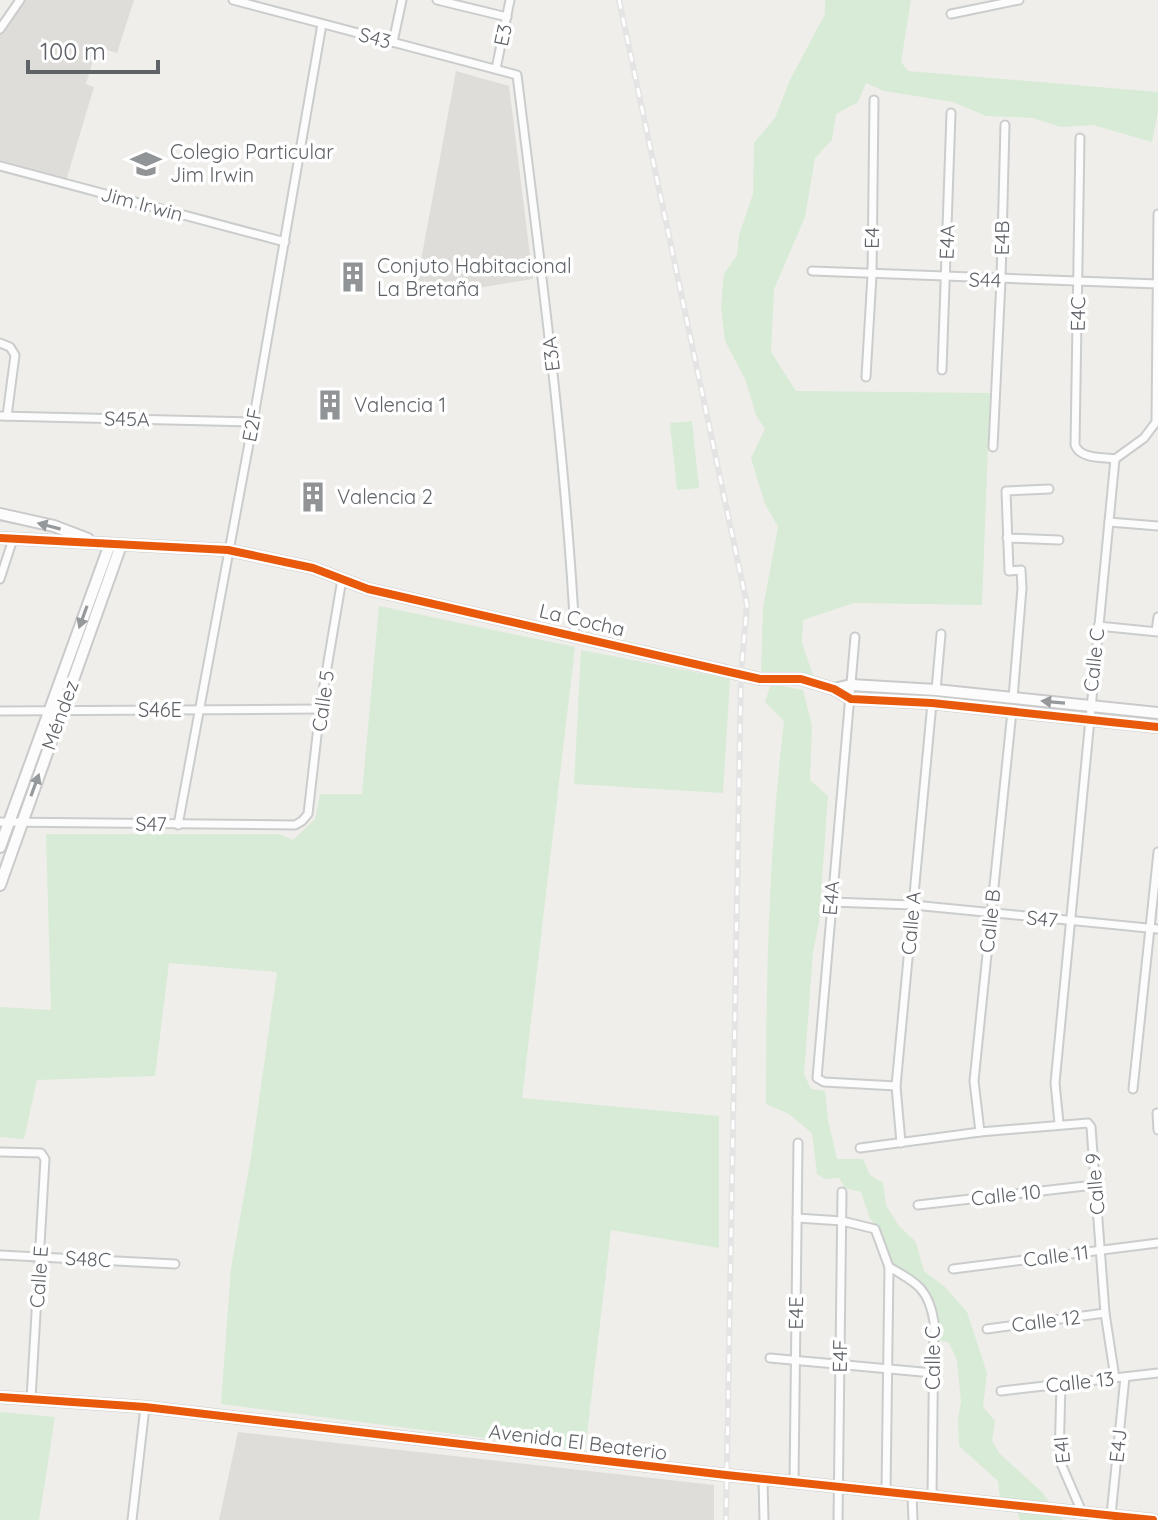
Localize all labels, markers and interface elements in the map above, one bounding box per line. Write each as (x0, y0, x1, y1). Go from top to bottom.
street label: S43 (356, 21, 394, 54)
street label: E3 (488, 22, 517, 48)
scale bar (28, 24, 158, 74)
text: 100 m (40, 36, 106, 66)
place label: Colegio Particular Jim Irwin (170, 139, 334, 187)
school or university icon: Colegio Particular Jim Irwin (129, 147, 163, 181)
street label: Jim Irwin (98, 181, 186, 226)
street label: E4B (989, 220, 1014, 256)
street label: E4A (933, 224, 960, 260)
street label: E4 (859, 227, 884, 249)
place label: Conjuto Habitacional La Bretaña (377, 253, 572, 301)
building icon: Conjuto Habitacional La Bretaña (336, 260, 370, 294)
street label: S44 (968, 266, 1002, 293)
street label: E4C (1065, 296, 1090, 332)
street label: E3A (536, 335, 565, 373)
building icon: Valencia 1 (313, 388, 347, 422)
place label: Valencia 1 (354, 392, 446, 417)
street label: S45A (104, 406, 150, 431)
street label: E2F (236, 406, 267, 444)
building icon: Valencia 2 (296, 480, 330, 514)
place label: Valencia 2 (337, 484, 433, 509)
one-way arrow (37, 519, 62, 531)
street label: La Cocha (537, 598, 627, 642)
one-way arrow (76, 605, 89, 629)
street label: Calle C (1078, 627, 1109, 693)
street label: Calle 5 (306, 669, 339, 733)
street label: Méndez (35, 677, 84, 753)
one-way arrow (1040, 695, 1065, 708)
street label: S46E (138, 697, 182, 722)
one-way arrow (29, 773, 42, 797)
street label: S47 (135, 811, 167, 836)
street label: E4A (817, 879, 844, 916)
street label: Calle B (974, 888, 1005, 954)
street label: Calle A (895, 890, 926, 956)
street label: S47 (1025, 904, 1059, 933)
street label: Calle 9 (1079, 1152, 1110, 1216)
street label: Calle 10 (970, 1178, 1042, 1211)
street label: Calle 11 (1022, 1239, 1090, 1272)
street label: Calle E (24, 1245, 53, 1309)
street label: S48C (65, 1245, 111, 1272)
street label: E4E (783, 1296, 808, 1330)
street label: Calle 12 (1010, 1304, 1082, 1337)
street label: Calle C (920, 1326, 945, 1390)
street label: E4F (827, 1339, 852, 1373)
street label: Calle 13 (1044, 1365, 1115, 1398)
street label: Avenida El Beaterio (487, 1418, 669, 1465)
street label: E4J (1103, 1428, 1132, 1464)
street label: E4I (1048, 1435, 1075, 1465)

